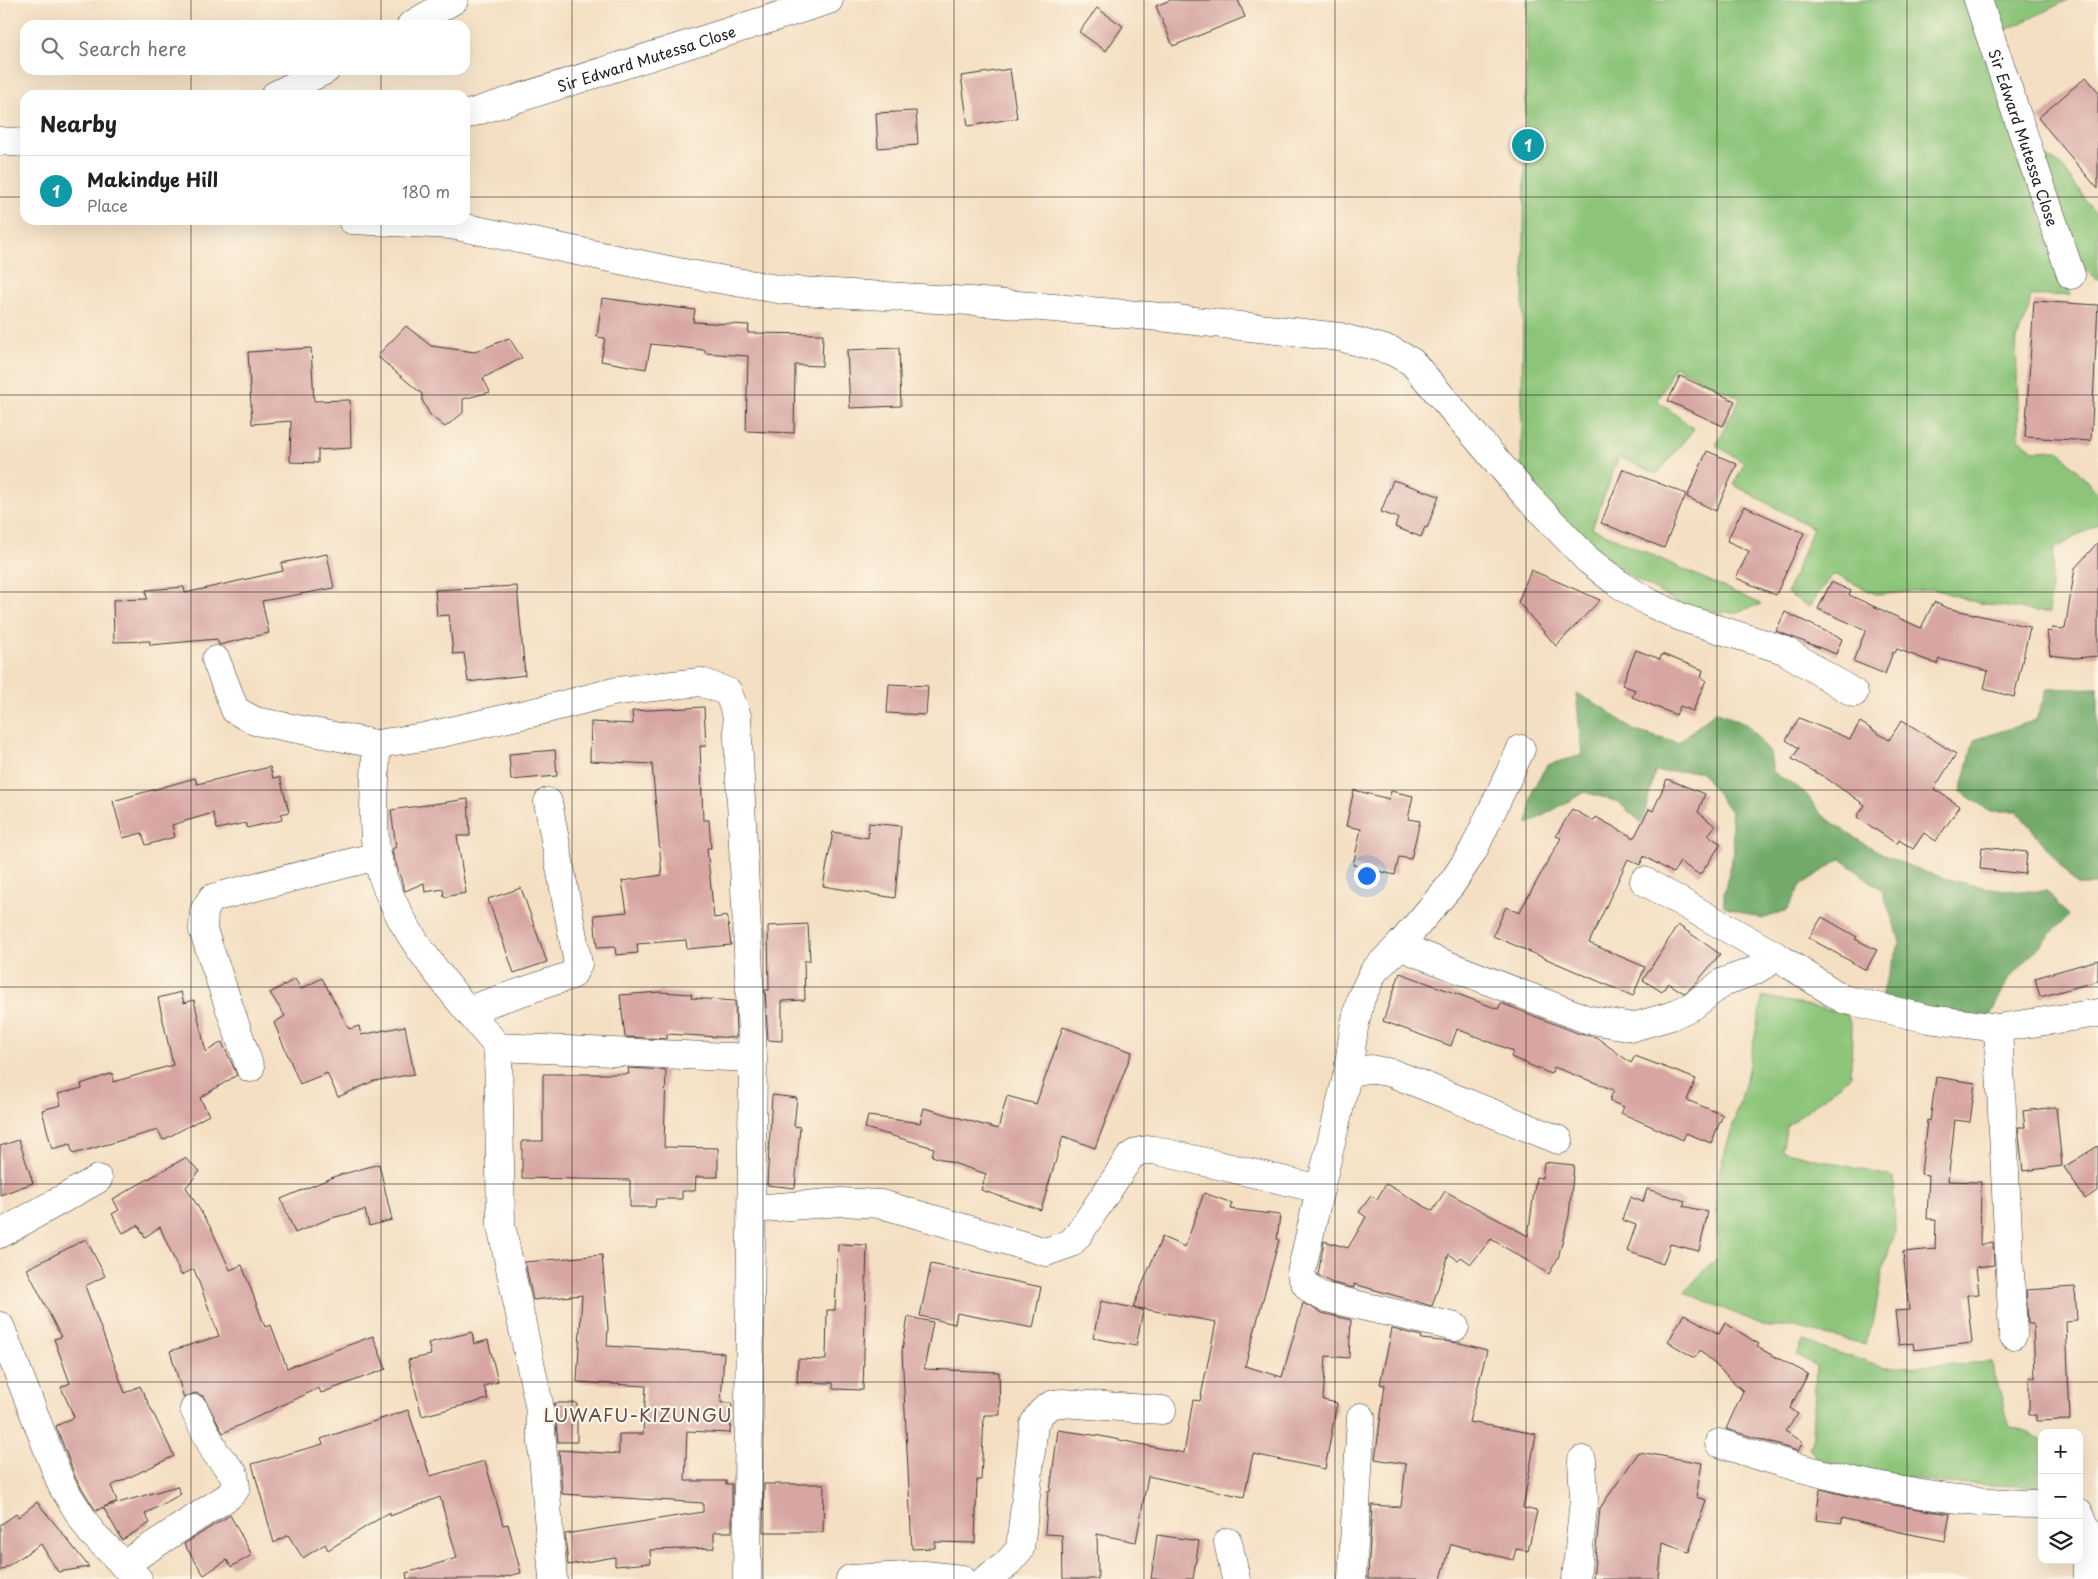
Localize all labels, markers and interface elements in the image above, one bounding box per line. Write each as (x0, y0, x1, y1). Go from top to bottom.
street label: Sir Edward Mutessa Close (554, 19, 738, 97)
search box (20, 20, 470, 75)
icon: search (38, 34, 66, 62)
text: Search here (78, 34, 187, 62)
street label: Sir Edward Mutessa Close (1984, 46, 2065, 229)
text: Nearby (40, 107, 117, 139)
pin: 1 (1512, 126, 1544, 164)
text: Makindye Hill (87, 165, 218, 193)
text: 1 (52, 179, 60, 203)
text: 180 m (402, 179, 450, 203)
text: Place (87, 193, 128, 217)
your location (1354, 863, 1380, 889)
district label: LUWAFU-KIZUNGU (543, 1401, 733, 1428)
map controls (2038, 1429, 2083, 1564)
button: + (2038, 1429, 2083, 1474)
button: − (2038, 1474, 2083, 1519)
button: layers (2038, 1519, 2083, 1564)

